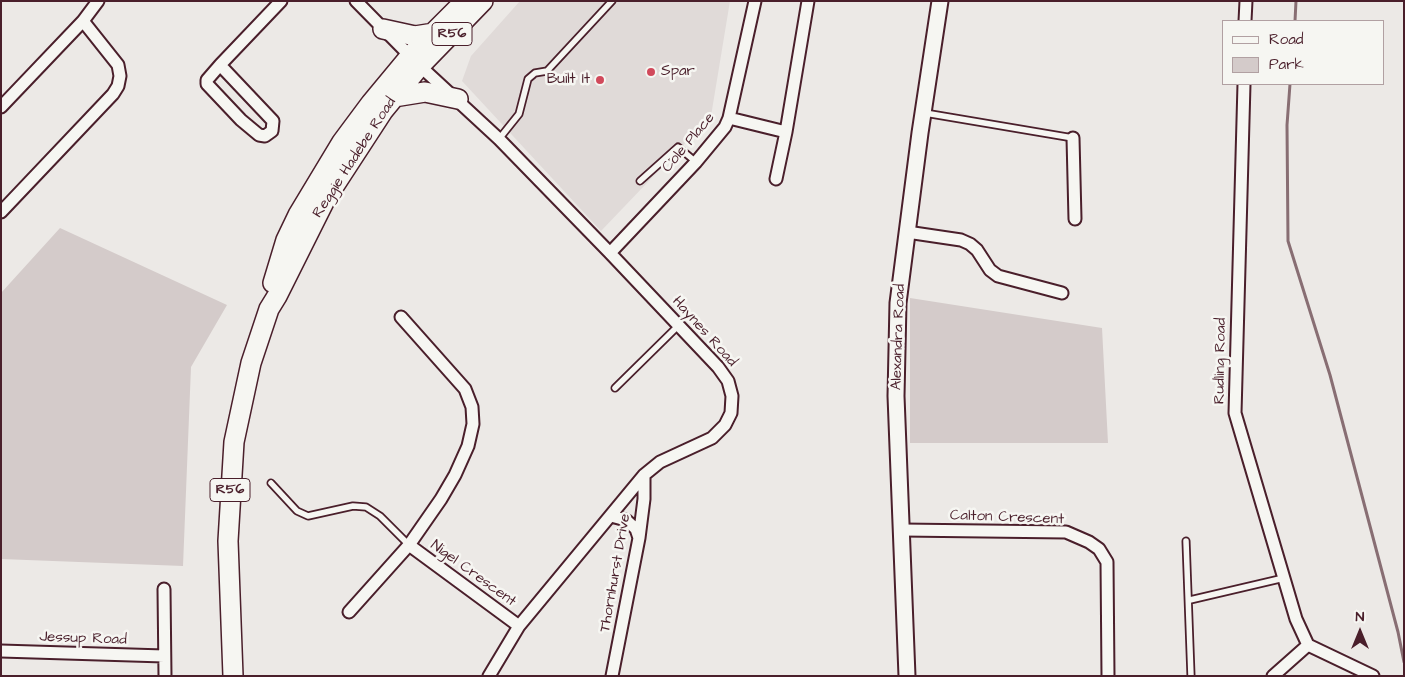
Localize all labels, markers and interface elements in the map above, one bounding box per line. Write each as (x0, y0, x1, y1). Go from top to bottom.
legend (1222, 20, 1385, 85)
road number: R56 (432, 22, 472, 46)
text: Road (1269, 29, 1303, 50)
text: Park (1269, 54, 1304, 75)
place label: Spar (661, 63, 695, 81)
marker: Spar (645, 66, 657, 78)
place label: Built It (547, 71, 590, 89)
marker: Built It (594, 74, 606, 86)
street label: Reggie Hadebe Road (309, 94, 401, 222)
street label: Cole Place (659, 109, 719, 177)
street label: Alexandra Road (888, 284, 910, 390)
street label: Haynes Road (668, 293, 740, 371)
street label: Rudling Road (1211, 318, 1231, 404)
road number: R56 (210, 478, 250, 502)
street label: Calton Crescent (950, 507, 1064, 529)
street label: Thornhurst Drive (597, 512, 635, 634)
street label: Nigel Crescent (427, 537, 519, 611)
north arrow (1335, 607, 1385, 657)
text: N (1356, 607, 1364, 627)
street label: Jessup Road (39, 628, 127, 650)

